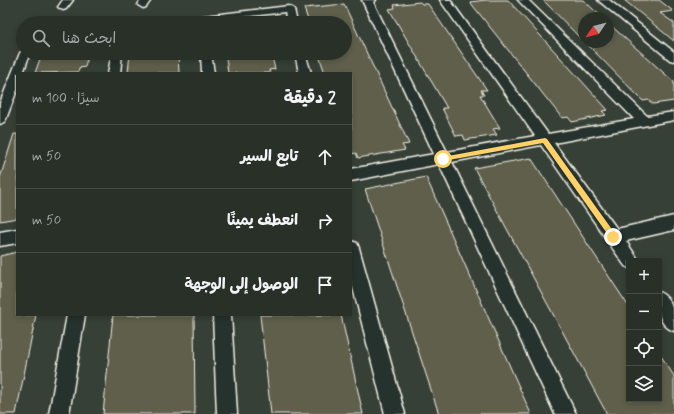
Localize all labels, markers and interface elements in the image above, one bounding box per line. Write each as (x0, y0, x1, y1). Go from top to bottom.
north arrow (578, 12, 614, 48)
search box (16, 16, 352, 60)
icon: search (30, 27, 52, 49)
text: ابحث هنا (62, 29, 116, 49)
text: 2 دقيقة (284, 87, 336, 109)
text: سيرًا · 100 m (32, 90, 100, 107)
icon: ahead (314, 146, 336, 168)
text: تابع السير (240, 147, 298, 167)
text: 50 m (32, 148, 61, 165)
route start (434, 150, 452, 168)
icon: right (314, 210, 336, 232)
text: انعطف يمينًا (227, 211, 298, 231)
text: 50 m (32, 212, 61, 229)
route end (604, 228, 622, 246)
map controls (626, 258, 662, 402)
button: + (626, 258, 662, 294)
icon: arrive (314, 274, 336, 296)
text: الوصول إلى الوجهة (184, 275, 298, 295)
button: − (626, 294, 662, 330)
button: locate (626, 330, 662, 366)
button: layers (626, 366, 662, 402)

